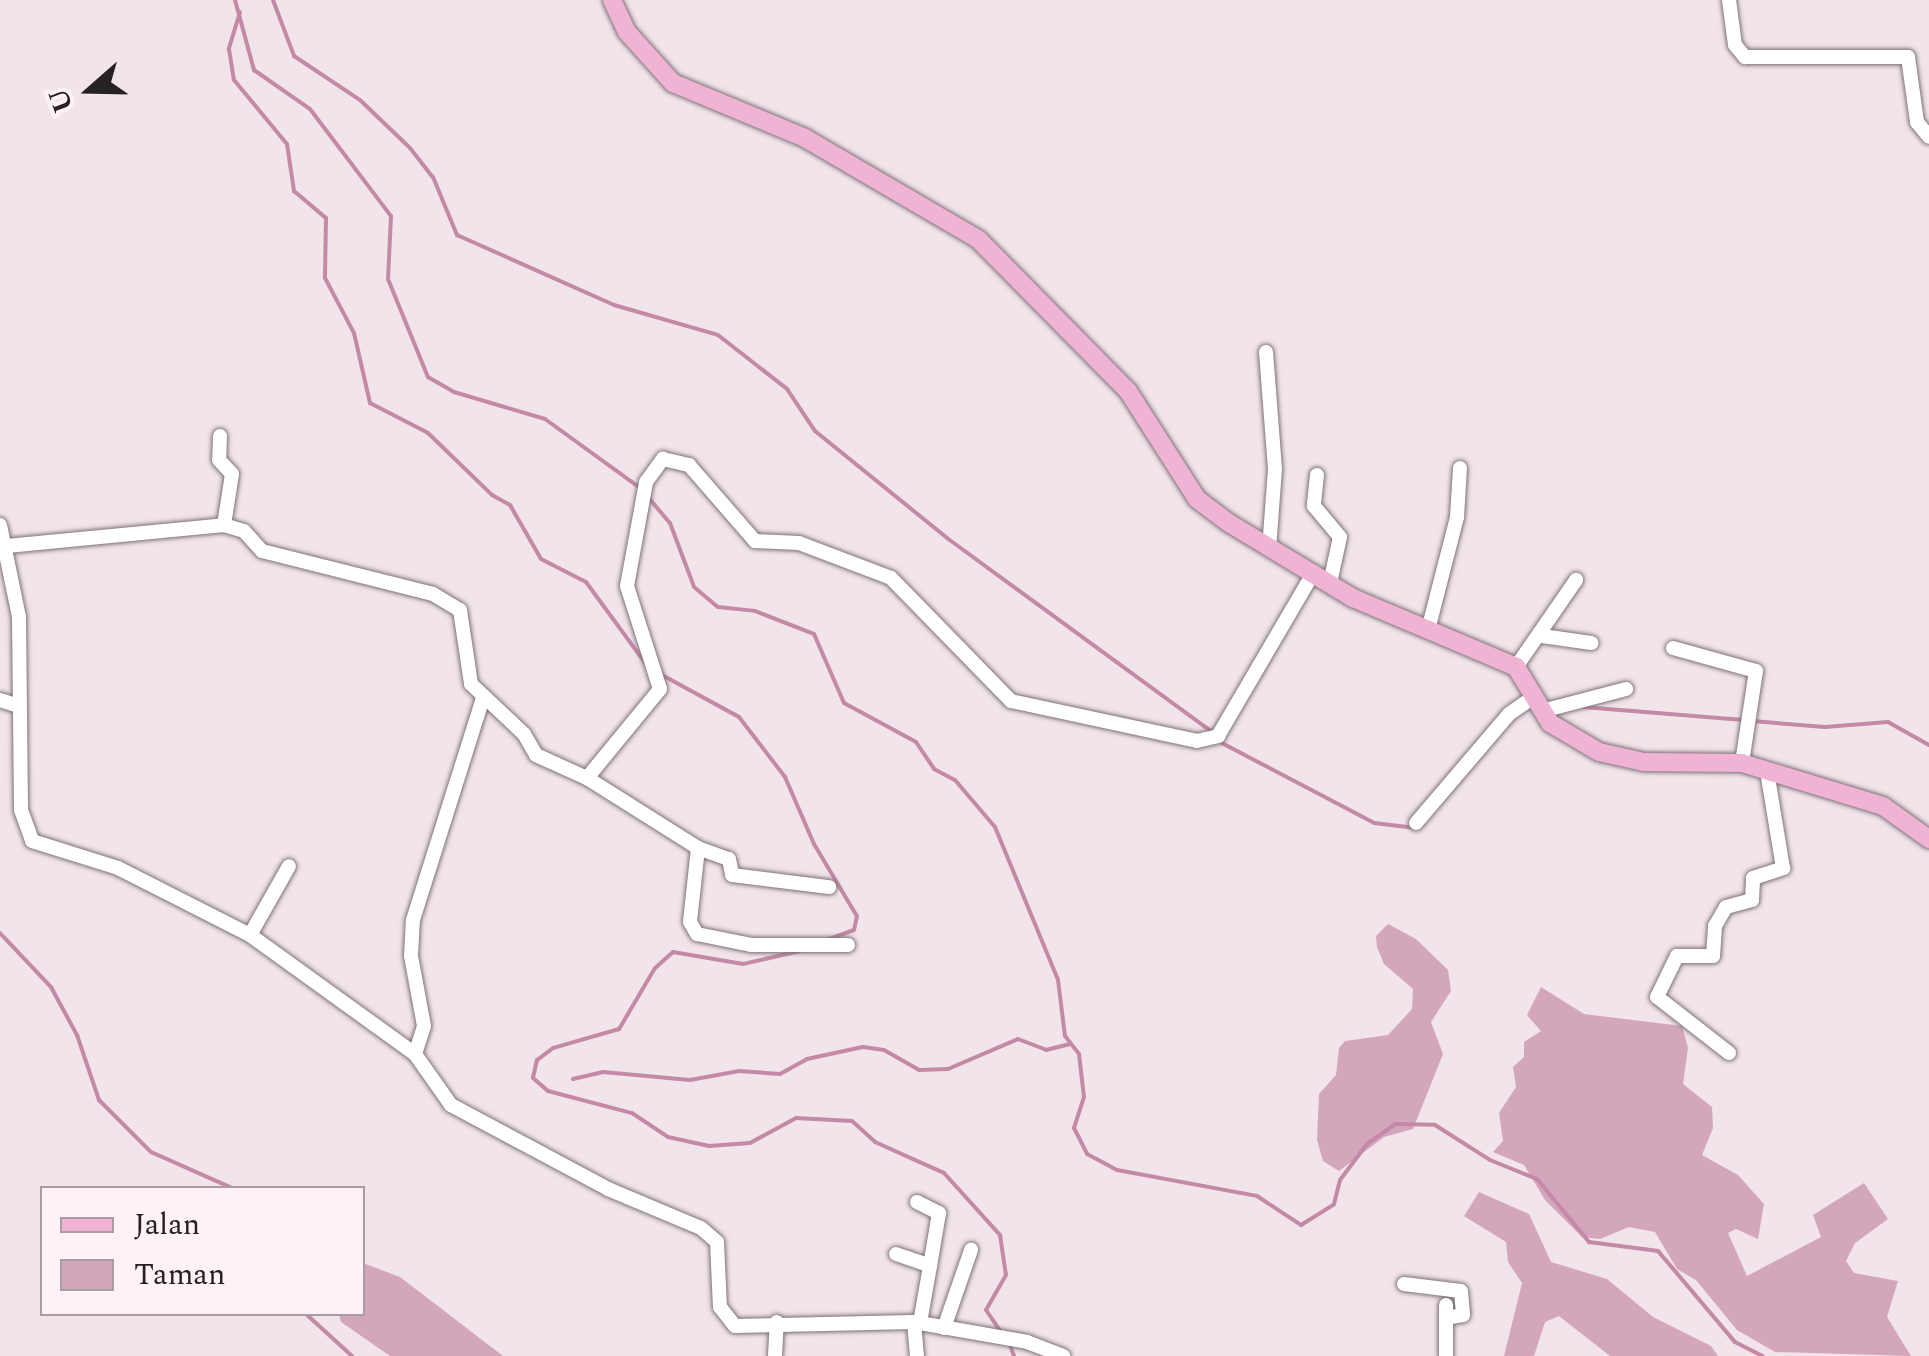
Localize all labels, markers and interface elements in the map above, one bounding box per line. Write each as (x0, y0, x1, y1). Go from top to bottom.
north arrow (40, 40, 140, 140)
text: U (37, 82, 86, 119)
legend (40, 1186, 365, 1316)
text: Jalan (134, 1202, 200, 1248)
text: Taman (134, 1252, 225, 1298)

